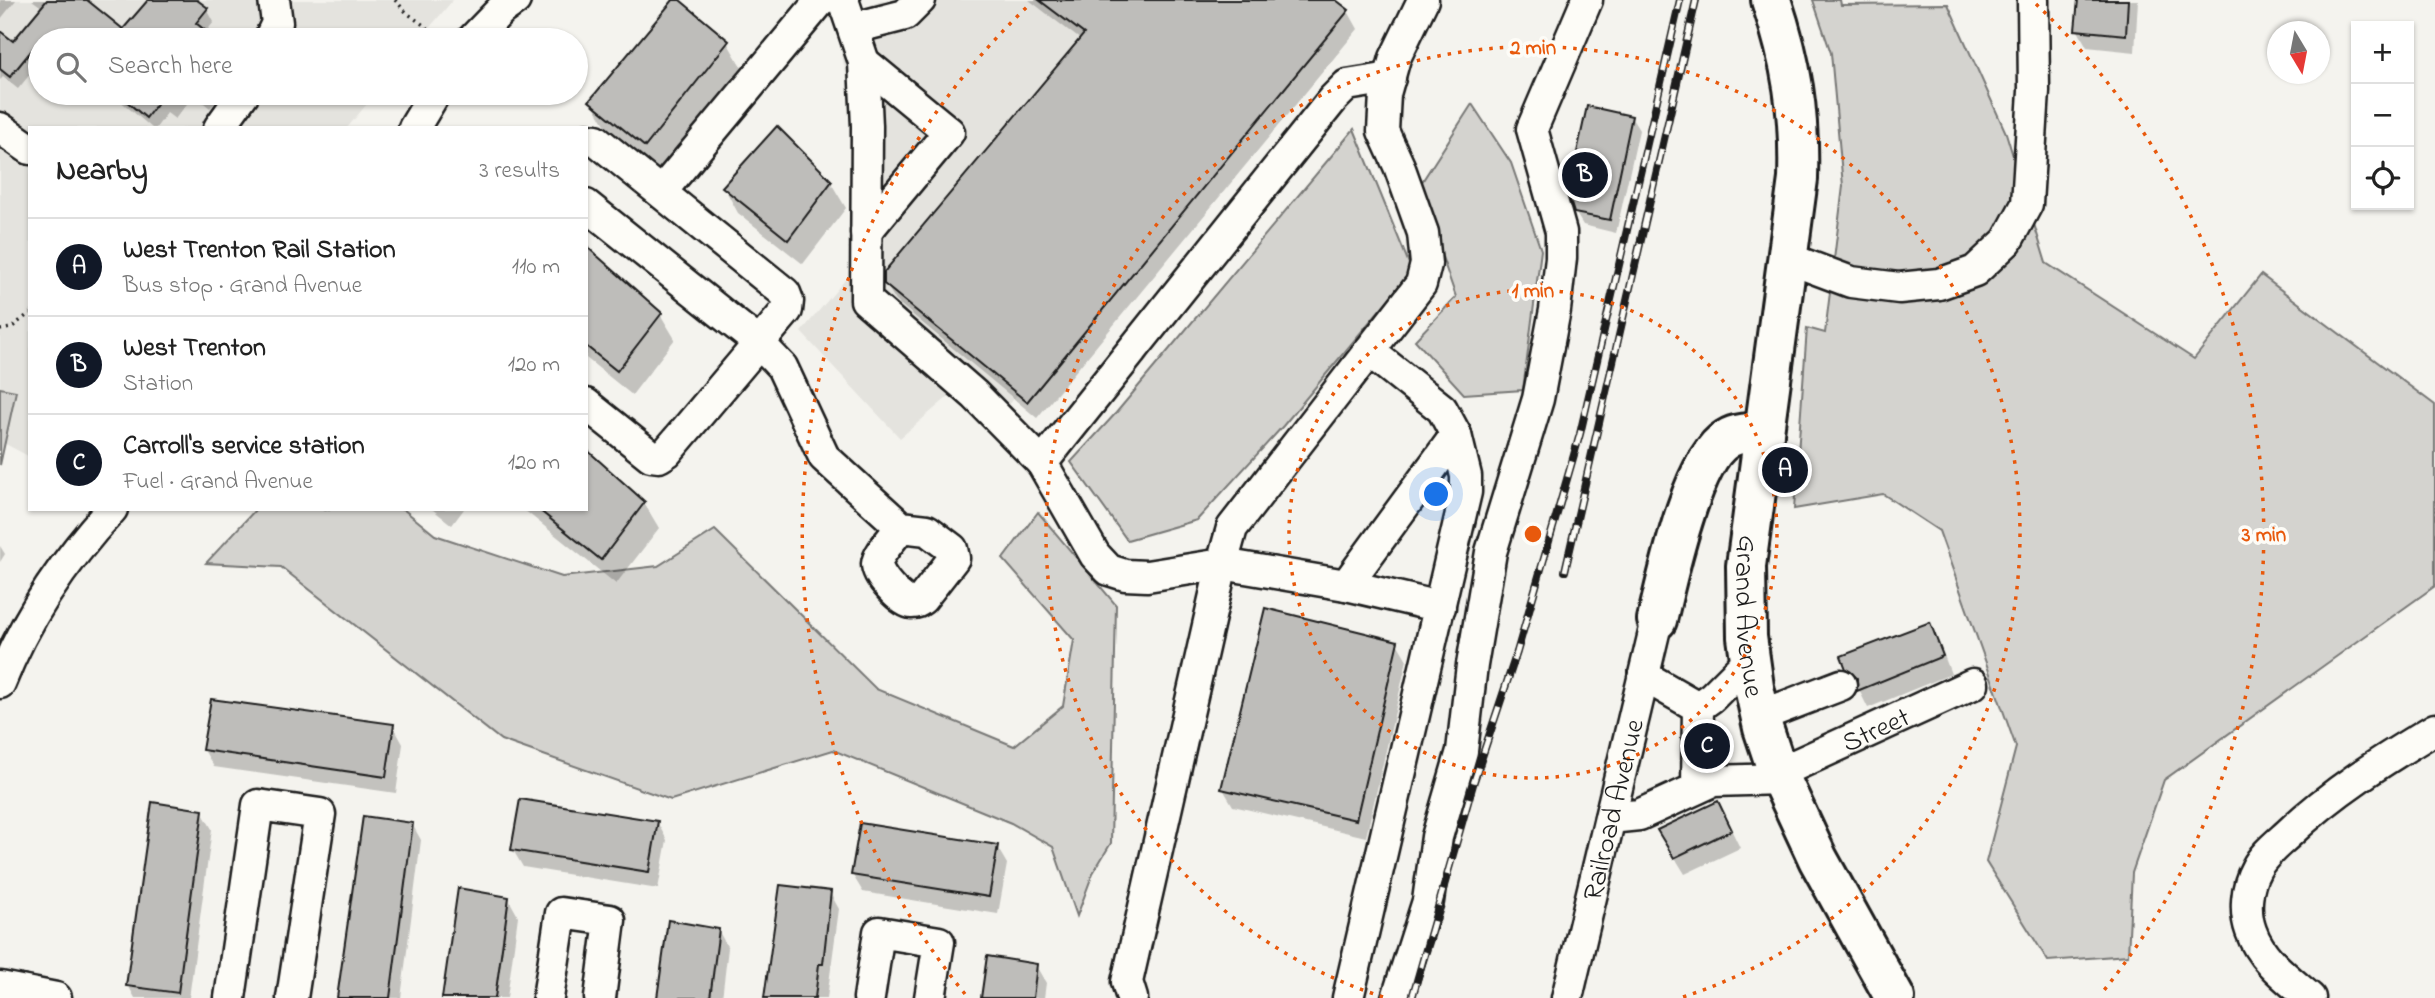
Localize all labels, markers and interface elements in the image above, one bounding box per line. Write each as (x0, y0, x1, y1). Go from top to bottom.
north arrow (2267, 21, 2330, 84)
map controls (2351, 21, 2414, 210)
button: + (2351, 21, 2414, 84)
search box (28, 28, 588, 105)
text: 2 min (1509, 34, 1556, 64)
icon: search (52, 48, 90, 86)
text: Search here (108, 48, 233, 86)
button: − (2351, 84, 2414, 147)
button: locate (2351, 147, 2414, 210)
pin: B (1562, 149, 1608, 201)
text: Nearby (56, 150, 148, 194)
text: 3 results (479, 155, 560, 188)
text: West Trenton Rail Station (123, 232, 395, 270)
text: A (72, 251, 86, 284)
text: 110 m (512, 251, 560, 284)
text: Bus stop · Grand Avenue (123, 270, 362, 303)
text: 1 min (1512, 277, 1554, 307)
text: West Trenton (123, 330, 266, 368)
text: B (71, 349, 87, 382)
text: 120 m (508, 349, 560, 382)
text: Station (123, 368, 193, 401)
text: Carroll's service station (123, 428, 364, 466)
pin: A (1762, 444, 1808, 496)
text: C (73, 447, 85, 480)
text: 120 m (508, 447, 560, 480)
text: Fuel · Grand Avenue (123, 466, 313, 499)
your location (1419, 477, 1453, 511)
text: 3 min (2241, 521, 2286, 551)
centre of rings (1521, 522, 1545, 546)
street label: Grand Avenue (1722, 533, 1773, 702)
street label: Street (1836, 698, 1917, 765)
street label: Railroad Avenue (1574, 715, 1657, 905)
pin: C (1684, 720, 1730, 772)

